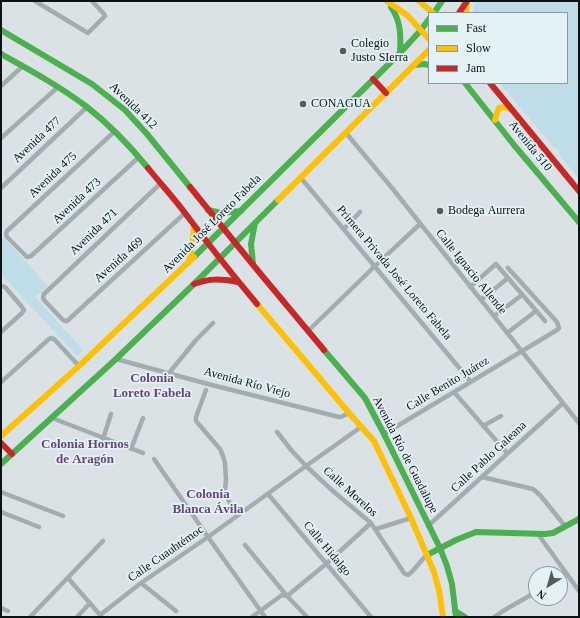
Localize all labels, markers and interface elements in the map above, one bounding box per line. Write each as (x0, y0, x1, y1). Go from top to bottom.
legend (428, 12, 568, 84)
text: Fast (466, 21, 486, 35)
place label: Colegio Justo SIerra (351, 37, 408, 65)
text: Slow (466, 41, 491, 55)
marker: Colegio Justo SIerra (338, 46, 348, 56)
text: Jam (466, 61, 485, 75)
street label: Avenida 412 (106, 80, 160, 132)
place label: CONAGUA (311, 97, 371, 111)
marker: CONAGUA (298, 99, 308, 109)
street label: Avenida 477 (10, 114, 64, 166)
street label: Avenida 510 (505, 118, 555, 174)
street label: Avenida 475 (26, 149, 80, 201)
street label: Avenida José Loreto Fabela (160, 172, 264, 276)
street label: Avenida 473 (50, 175, 104, 227)
street label: Primera Privada José Loreto Fabela (333, 203, 455, 343)
place label: Bodega Aurrera (448, 204, 525, 218)
street label: Avenida 471 (67, 206, 121, 258)
marker: Bodega Aurrera (435, 206, 445, 216)
street label: Calle Ignacio Allende (432, 227, 510, 317)
street label: Avenida 469 (92, 234, 146, 286)
street label: Calle Benito Juárez (404, 354, 492, 414)
street label: Avenida Río Viejo (202, 365, 292, 401)
district label: Colonia Loreto Fabela (113, 371, 191, 402)
street label: Avenida Río de Guadalupe (369, 394, 441, 516)
street label: Calle Pablo Galeana (448, 418, 530, 496)
district label: Colonia Hornos de Aragón (41, 437, 129, 468)
street label: Calle Morelos (320, 464, 380, 520)
district label: Colonia Blanca Ávila (172, 487, 244, 518)
street label: Calle Hidalgo (300, 519, 354, 579)
street label: Calle Cuauhtémoc (125, 523, 207, 585)
north arrow (528, 566, 568, 606)
text: N (535, 588, 548, 602)

